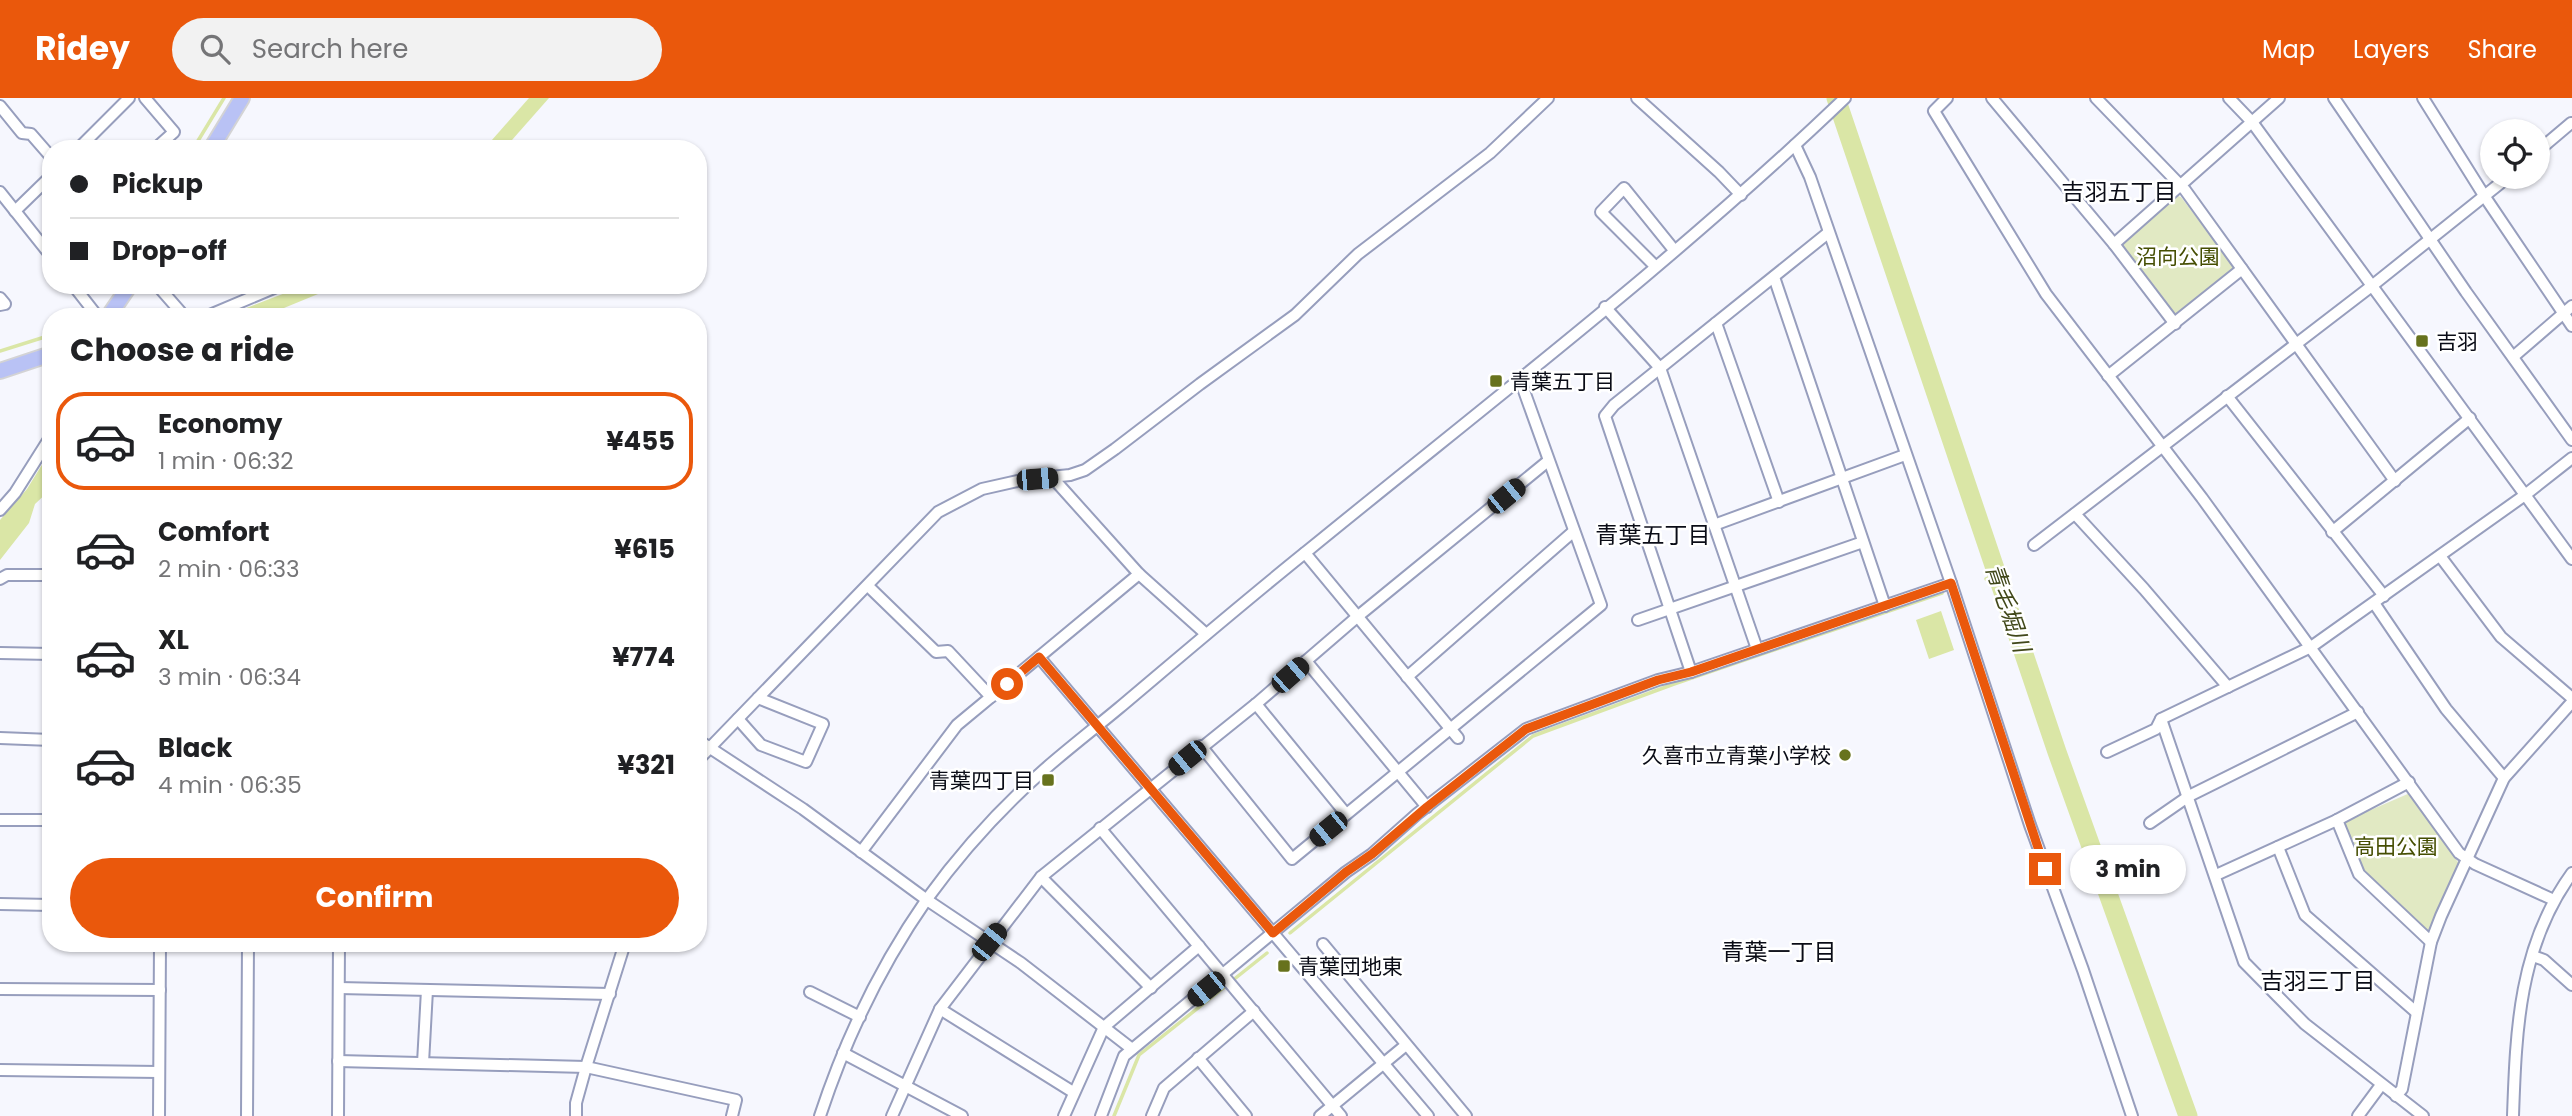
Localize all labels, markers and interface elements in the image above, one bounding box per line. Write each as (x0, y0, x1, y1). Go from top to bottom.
search box (172, 18, 662, 81)
text: Ridey (35, 25, 130, 72)
icon: search (196, 30, 234, 68)
text: Search here (252, 31, 408, 67)
text: Map (2262, 33, 2315, 66)
text: Layers (2353, 33, 2429, 66)
text: Share (2467, 33, 2537, 66)
map controls (2480, 119, 2550, 189)
button: locate (2480, 119, 2550, 189)
text: Pickup (112, 166, 203, 202)
district label: 吉羽五丁目 (2062, 176, 2177, 208)
text: Drop-off (112, 233, 227, 269)
park label: 沼向公園 (2136, 242, 2220, 271)
text: Choose a ride (70, 327, 294, 372)
place label: 吉羽 (2436, 327, 2478, 356)
marker: 吉羽 (2414, 333, 2430, 349)
place label: 青葉五丁目 (1510, 367, 1615, 396)
marker: 青葉五丁目 (1488, 373, 1504, 389)
text: Economy (158, 406, 282, 442)
icon: car (74, 410, 137, 473)
text: ¥455 (606, 423, 675, 459)
text: 1 min · 06:32 (158, 445, 293, 477)
car (1016, 467, 1059, 491)
car (1484, 475, 1529, 517)
text: Comfort (158, 514, 270, 550)
icon: car (74, 518, 137, 581)
district label: 青葉五丁目 (1596, 519, 1711, 551)
text: ¥615 (614, 531, 675, 567)
text: 2 min · 06:33 (158, 553, 300, 585)
water label: 青毛堀川 (1978, 559, 2039, 660)
text: XL (158, 622, 189, 658)
icon: car (74, 626, 137, 689)
text: ¥774 (612, 639, 675, 675)
car (1268, 653, 1313, 697)
text: 3 min · 06:34 (158, 661, 301, 693)
route start (991, 668, 1023, 700)
text: Black (158, 730, 232, 766)
icon: car (74, 734, 137, 797)
car (1165, 737, 1210, 779)
place label: 久喜市立青葉小学校 (1642, 741, 1831, 770)
text: ¥321 (617, 747, 675, 783)
marker: 久喜市立青葉小学校 (1837, 747, 1853, 763)
place label: 青葉四丁目 (929, 766, 1034, 795)
text: 4 min · 06:35 (158, 769, 302, 801)
marker: 青葉四丁目 (1040, 772, 1056, 788)
car (1306, 808, 1351, 850)
park label: 高田公園 (2354, 832, 2438, 861)
callout: 3 min (2070, 844, 2185, 894)
route end (2029, 853, 2061, 885)
text: 3 min (2095, 853, 2161, 885)
button: Confirm (70, 858, 679, 938)
car (968, 919, 1011, 965)
district label: 青葉一丁目 (1722, 936, 1837, 968)
place label: 青葉団地東 (1298, 952, 1403, 981)
marker: 青葉団地東 (1276, 958, 1292, 974)
district label: 吉羽三丁目 (2261, 965, 2376, 997)
car (1184, 968, 1229, 1010)

